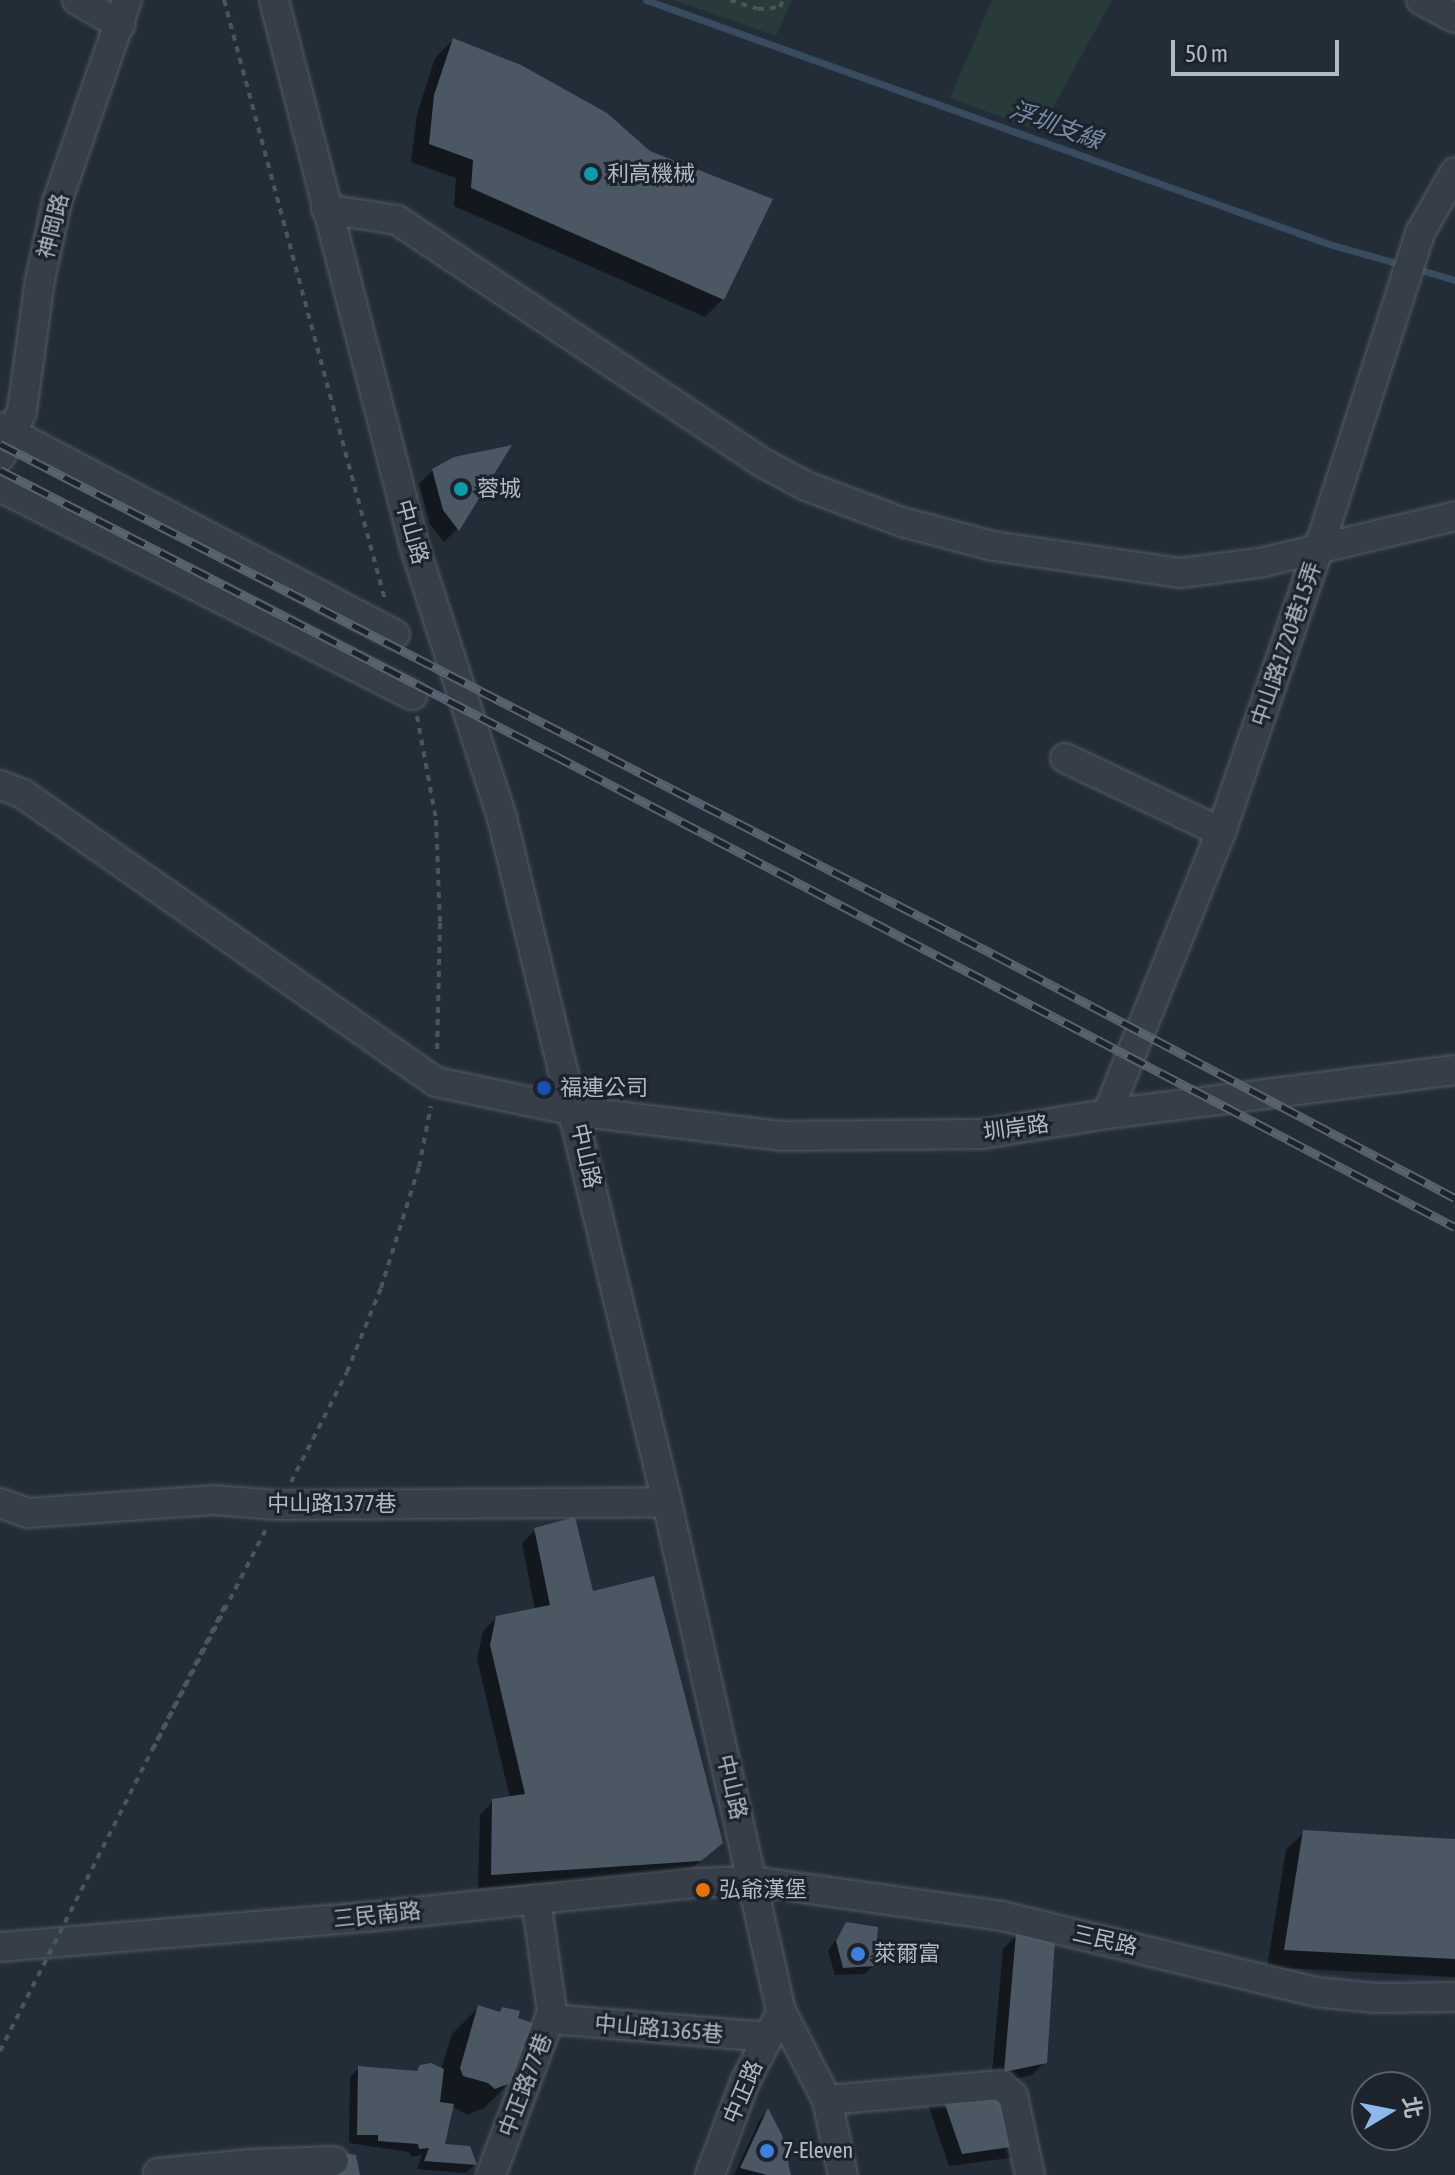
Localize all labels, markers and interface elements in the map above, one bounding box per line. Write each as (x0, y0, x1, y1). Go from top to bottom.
scale bar (1175, 24, 1343, 74)
text: 50 m (1185, 40, 1228, 67)
water label: 浮圳支線 (1006, 95, 1106, 155)
place label: 利高機械 (607, 161, 695, 187)
marker: 利高機械 (582, 165, 600, 183)
street label: 神岡路 (32, 191, 74, 261)
place label: 蓉城 (477, 476, 521, 502)
marker: 蓉城 (452, 480, 470, 498)
street label: 中山路 (390, 497, 434, 567)
street label: 中山路1720巷15弄 (1246, 558, 1326, 730)
place label: 福連公司 (560, 1075, 648, 1101)
marker: 福連公司 (535, 1079, 553, 1097)
street label: 圳岸路 (981, 1110, 1051, 1146)
street label: 中山路 (566, 1121, 606, 1191)
street label: 中山路1377巷 (267, 1491, 397, 1517)
street label: 中山路 (712, 1752, 752, 1822)
place label: 弘爺漢堡 (719, 1877, 807, 1903)
marker: 弘爺漢堡 (694, 1881, 712, 1899)
street label: 三民南路 (332, 1897, 422, 1933)
street label: 三民路 (1070, 1920, 1140, 1960)
place label: 萊爾富 (874, 1941, 940, 1967)
marker: 萊爾富 (849, 1945, 867, 1963)
street label: 中山路1365巷 (593, 2010, 725, 2048)
street label: 中正路77巷 (493, 2030, 557, 2140)
street label: 中正路 (718, 2056, 768, 2128)
north arrow (1351, 2071, 1431, 2151)
text: 北 (1398, 2094, 1427, 2120)
place label: 7-Eleven (783, 2138, 853, 2164)
marker: 7-Eleven (758, 2142, 776, 2160)

